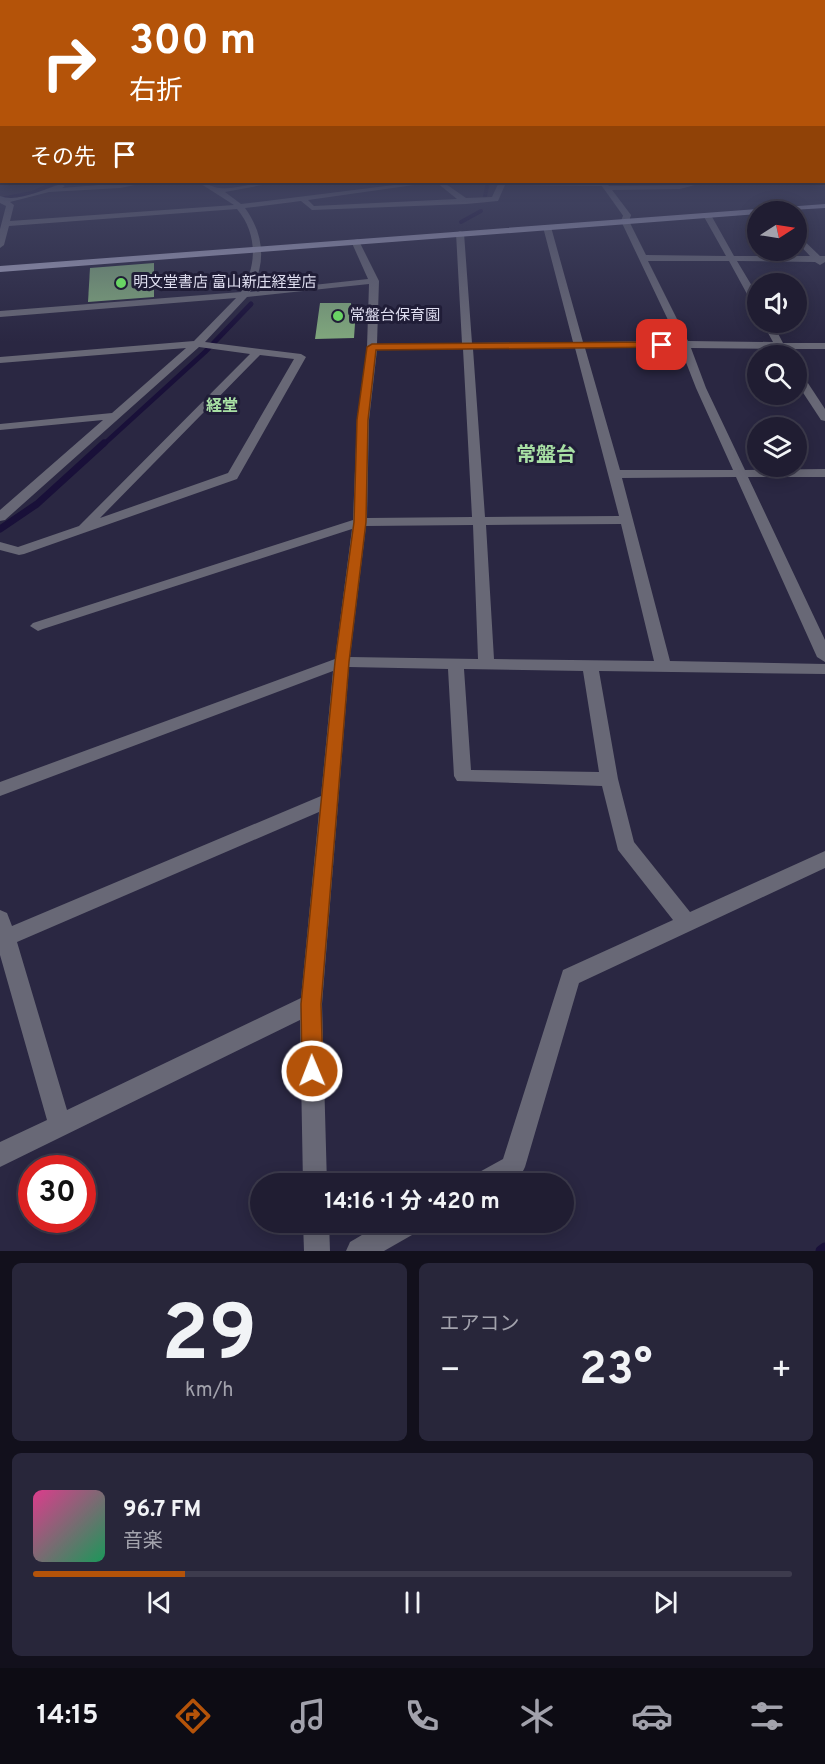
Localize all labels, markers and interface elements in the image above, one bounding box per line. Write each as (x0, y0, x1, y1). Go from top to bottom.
text: 300 m (129, 16, 256, 69)
icon: right (30, 24, 108, 102)
text: 右折 (129, 75, 183, 109)
icon: arrive (108, 138, 141, 171)
text: その先 (30, 145, 96, 172)
north arrow (747, 201, 807, 261)
map controls (747, 201, 807, 477)
button: sound (747, 273, 807, 333)
place label: 明文堂書店 富山新庄経堂店 (133, 274, 317, 293)
marker: 明文堂書店 富山新庄経堂店 (114, 276, 128, 290)
place label: 常盤台保育園 (350, 307, 440, 326)
marker: 常盤台保育園 (331, 309, 345, 323)
pin (636, 319, 687, 370)
icon: arrive (645, 328, 678, 361)
button: search (747, 345, 807, 405)
district label: 経堂 (206, 397, 238, 417)
button: layers (747, 417, 807, 477)
district label: 常盤台 (516, 443, 576, 469)
position arrow (280, 1039, 344, 1103)
speed limit sign: 30 (18, 1155, 96, 1233)
text: 14:16 · 1 分 · 420 m (324, 1189, 500, 1216)
text: 29 (161, 1289, 257, 1388)
text: エアコン (440, 1312, 520, 1338)
text: 23° (579, 1343, 652, 1400)
text: − (440, 1351, 461, 1393)
text: + (771, 1351, 792, 1393)
text: km/h (185, 1378, 234, 1404)
text: 96.7 FM (123, 1497, 201, 1524)
text: 音楽 (123, 1529, 163, 1555)
icon: previous (143, 1586, 176, 1619)
icon: pause (396, 1586, 429, 1619)
icon: next (649, 1586, 682, 1619)
icon: directions (172, 1695, 214, 1737)
icon: music (287, 1695, 329, 1737)
icon: phone (401, 1695, 443, 1737)
icon: climate (516, 1695, 558, 1737)
icon: car (631, 1695, 673, 1737)
icon: filters (746, 1695, 788, 1737)
text: 14:15 (36, 1699, 99, 1733)

